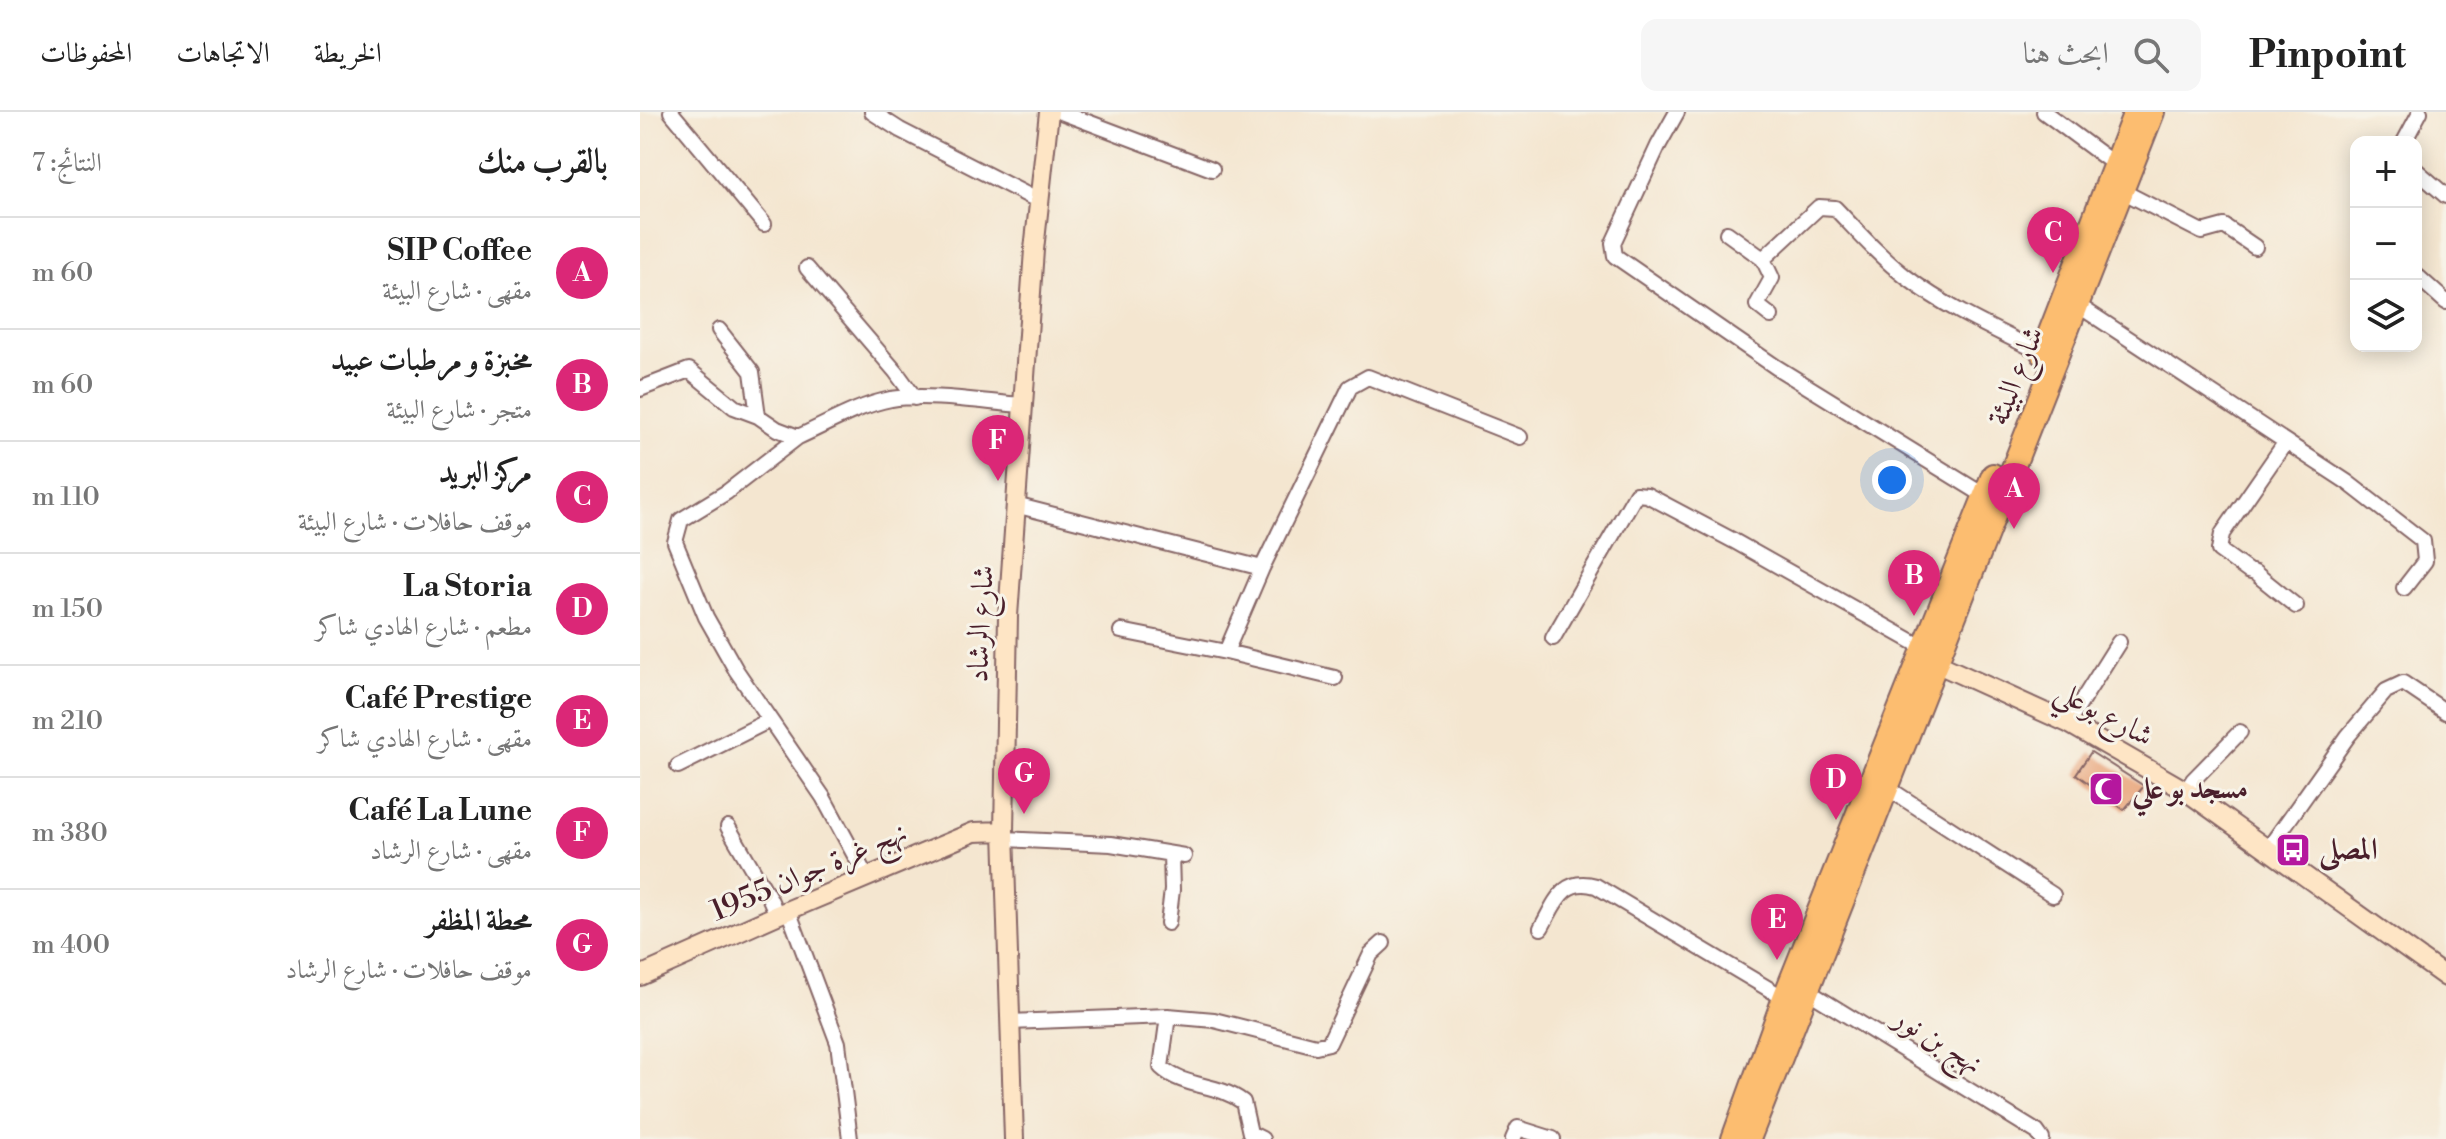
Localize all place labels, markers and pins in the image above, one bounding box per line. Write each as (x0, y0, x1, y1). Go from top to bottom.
pin: C (2027, 207, 2079, 273)
pin: F (972, 415, 1024, 481)
pin: A (1988, 463, 2040, 529)
pin: B (1888, 550, 1940, 616)
pin: G (998, 748, 1050, 814)
pin: D (1810, 754, 1862, 820)
mosque icon: مسجد بو علي (2087, 770, 2125, 808)
place label: مسجد بو علي (2131, 770, 2248, 817)
bus stop icon: المصلى (2274, 831, 2312, 869)
place label: المصلى (2318, 831, 2378, 872)
pin: E (1751, 894, 1803, 960)

